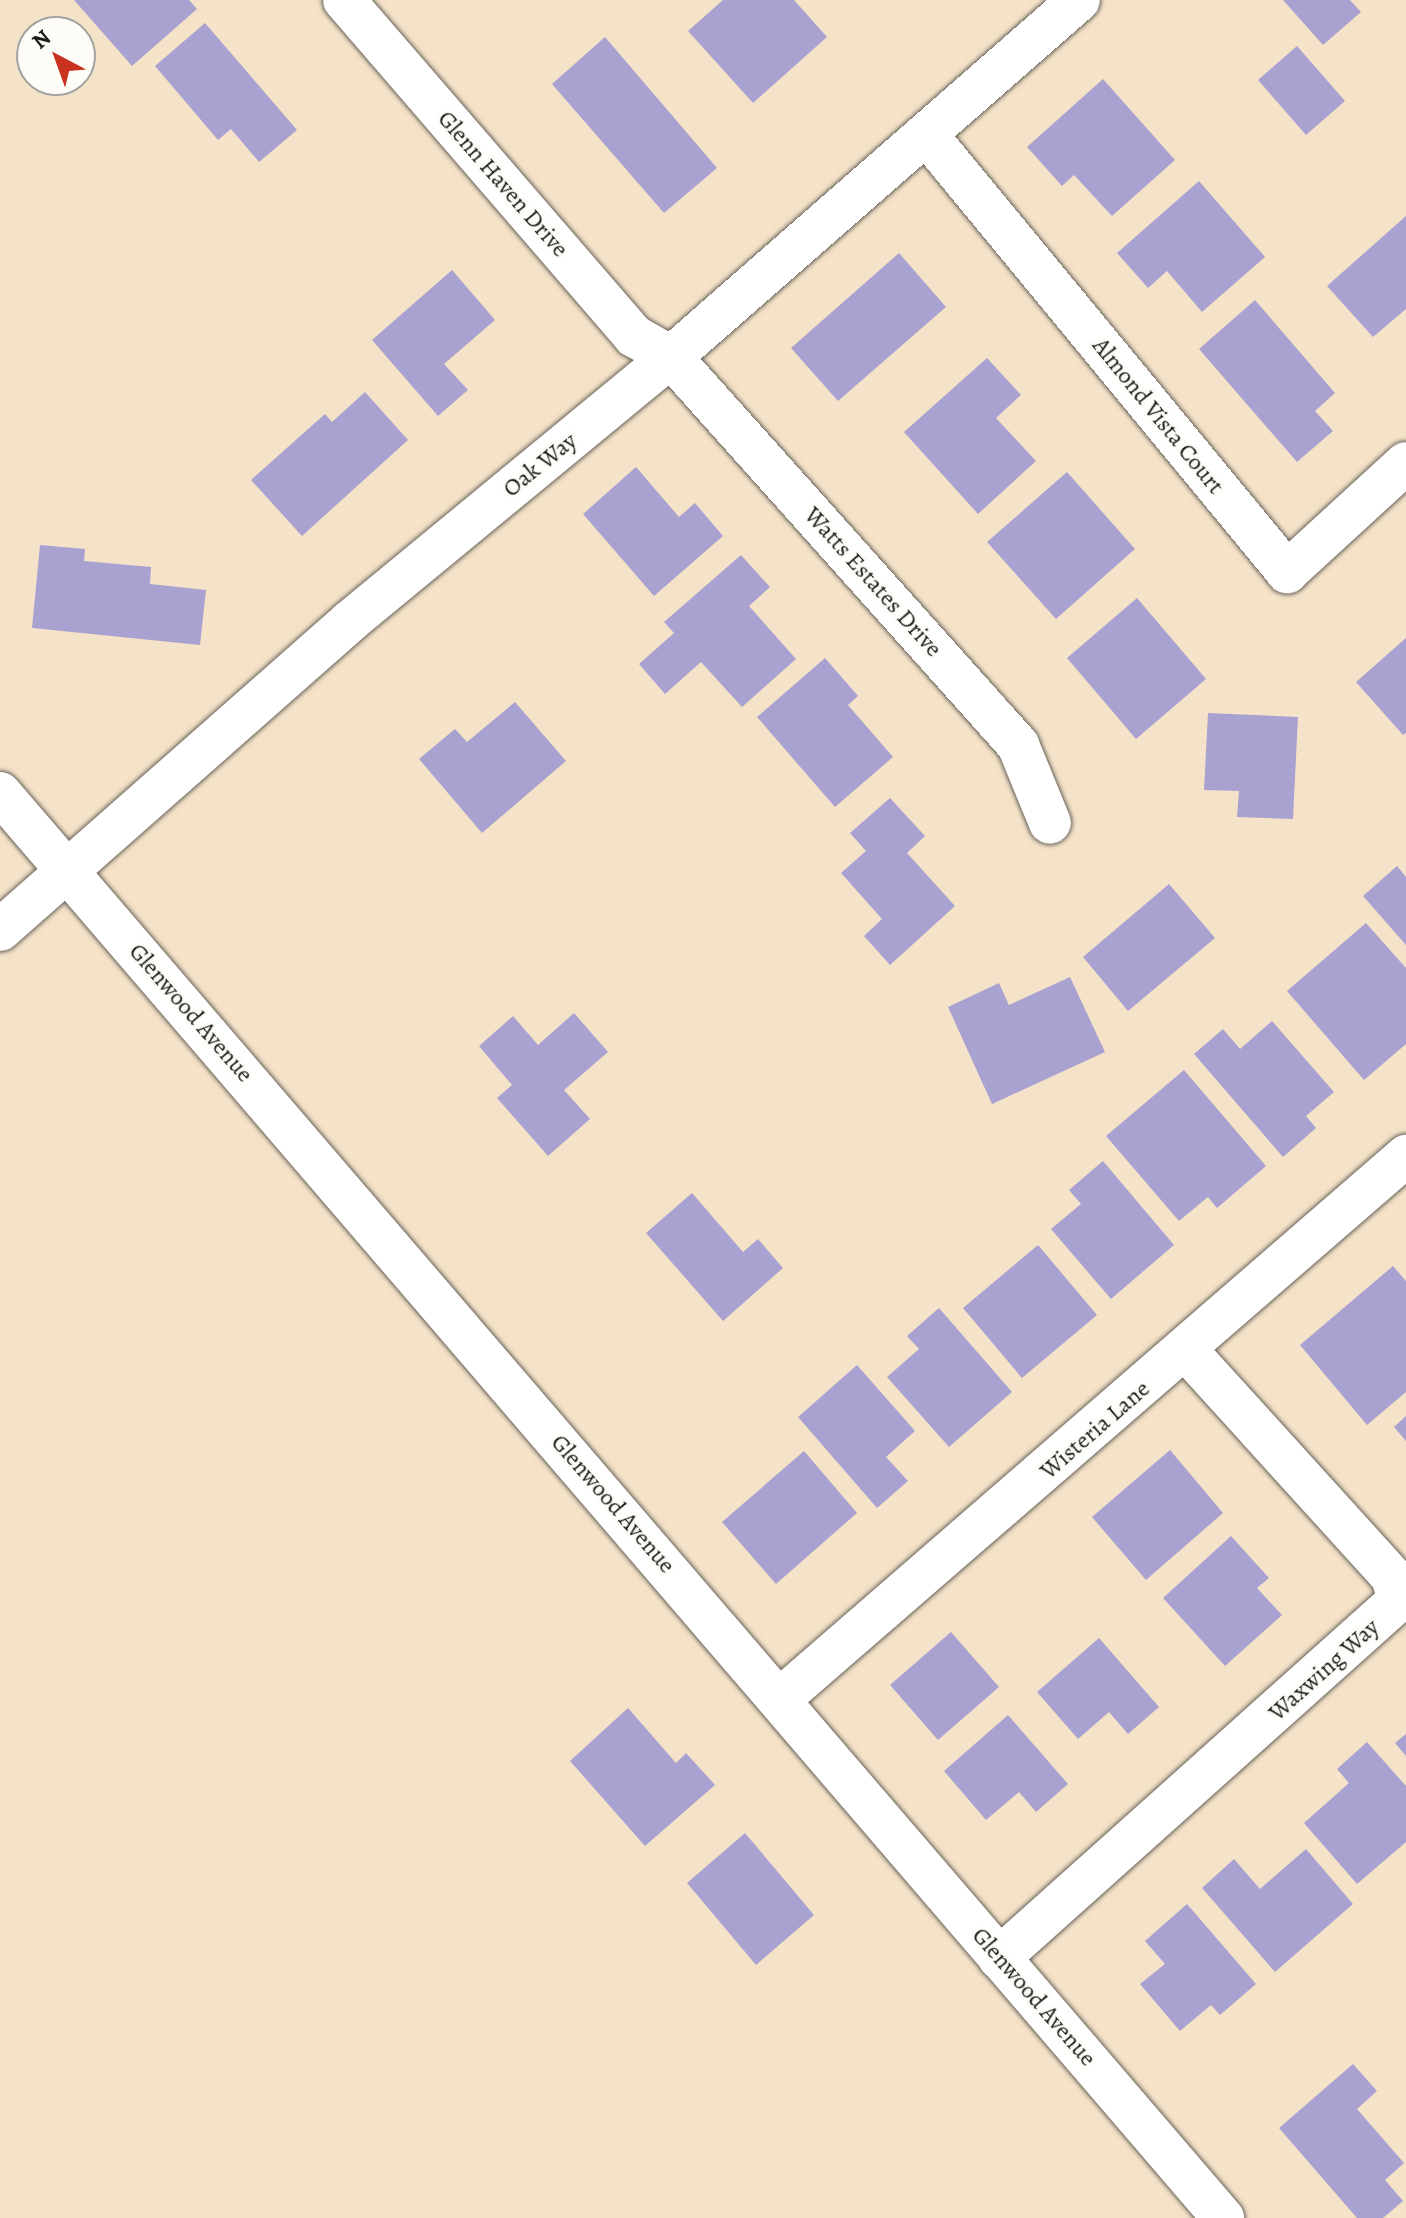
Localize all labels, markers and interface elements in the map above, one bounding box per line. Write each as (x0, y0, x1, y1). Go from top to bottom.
north arrow (16, 16, 96, 96)
text: N (26, 23, 57, 56)
street label: Glenn Haven Drive (432, 105, 574, 263)
street label: Almond Vista Court (1086, 332, 1230, 500)
street label: Oak Way (497, 427, 583, 503)
street label: Watts Estates Drive (798, 501, 948, 663)
street label: Glenwood Avenue (123, 938, 259, 1088)
street label: Wisteria Lane (1034, 1375, 1156, 1485)
street label: Glenwood Avenue (545, 1429, 681, 1579)
street label: Waxwing Way (1263, 1613, 1385, 1727)
street label: Glenwood Avenue (966, 1922, 1102, 2072)

